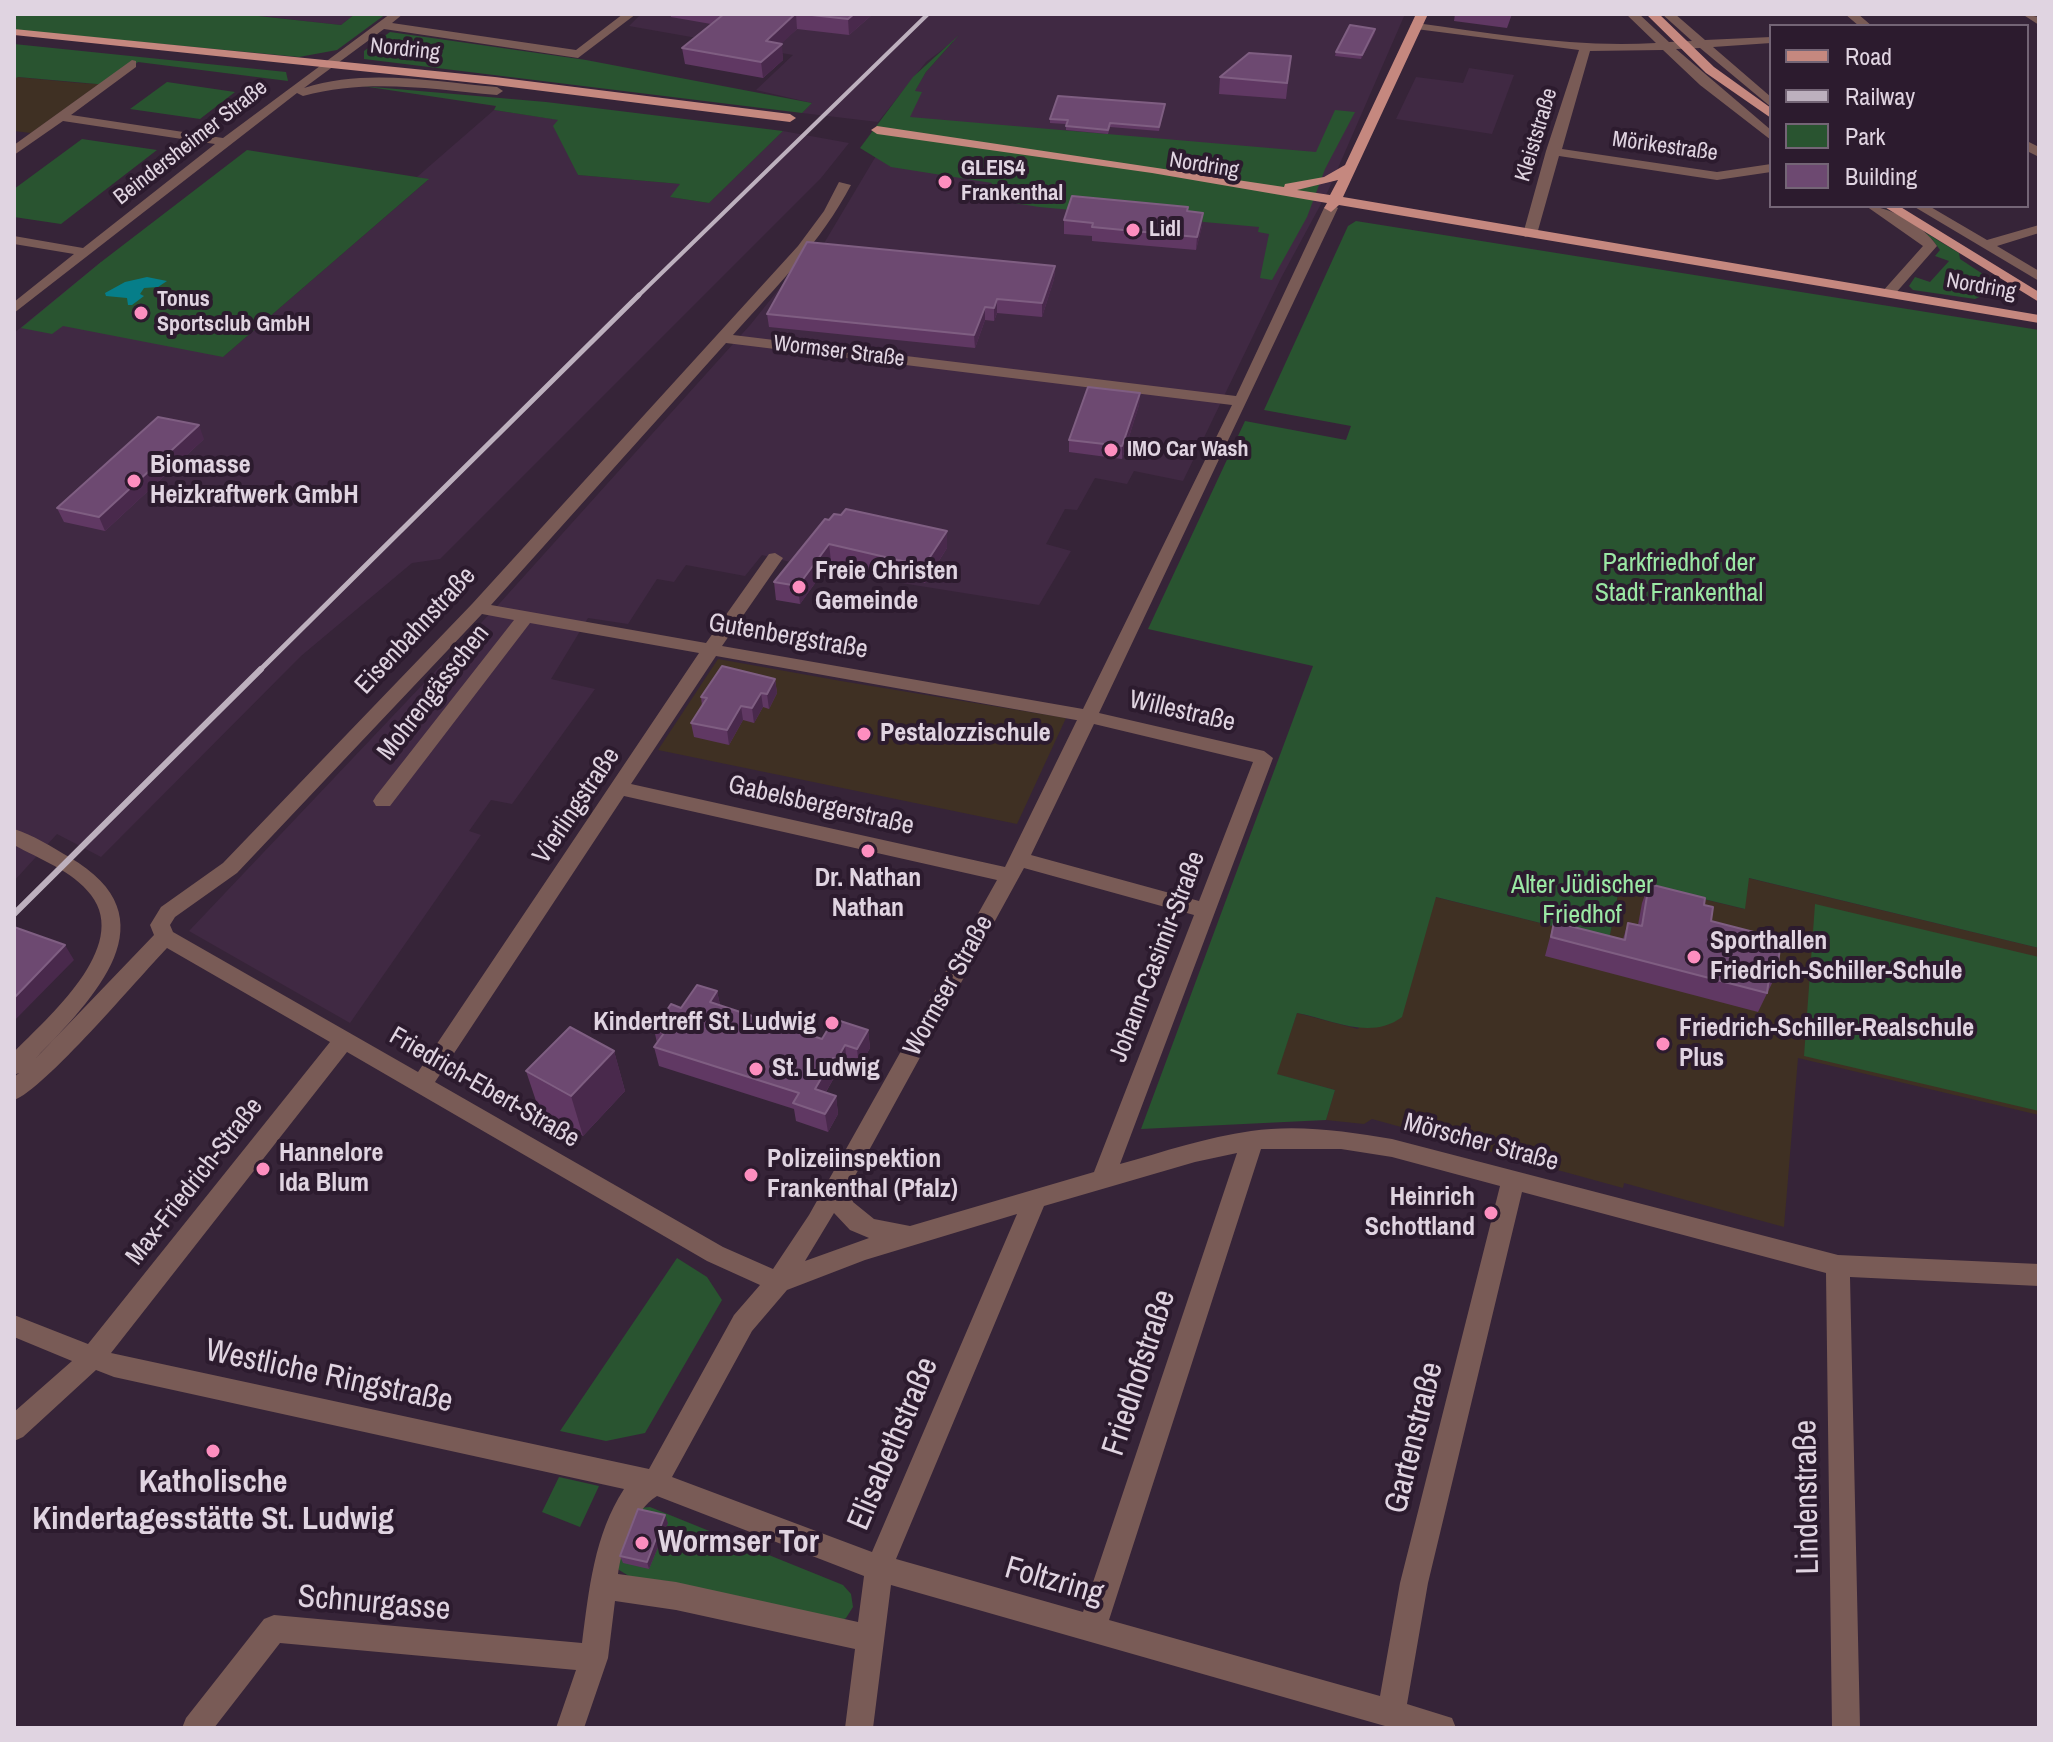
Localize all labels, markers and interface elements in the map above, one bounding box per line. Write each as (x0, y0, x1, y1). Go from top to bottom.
legend (1769, 24, 2029, 208)
street label: Nordring (369, 33, 441, 67)
text: Road (1845, 40, 1892, 72)
street label: Beindersheimer Straße (109, 75, 273, 211)
text: Railway (1845, 80, 1915, 112)
street label: Kleiststraße (1510, 85, 1564, 185)
text: Park (1845, 120, 1885, 152)
street label: Mörikestraße (1611, 127, 1719, 167)
street label: Nordring (1167, 147, 1241, 185)
place label: GLEIS4 Frankenthal (961, 156, 1063, 208)
text: Building (1845, 160, 1917, 192)
marker: GLEIS4 Frankenthal (936, 173, 954, 191)
place label: Lidl (1149, 217, 1181, 243)
marker: Lidl (1124, 221, 1142, 239)
street label: Nordring (1944, 268, 2018, 306)
place label: Tonus Sportsclub GmbH (157, 287, 310, 338)
marker: Tonus Sportsclub GmbH (132, 304, 150, 322)
street label: Wormser Straße (772, 331, 906, 373)
place label: IMO Car Wash (1127, 437, 1249, 463)
marker: IMO Car Wash (1102, 441, 1120, 459)
place label: Biomasse Heizkraftwerk GmbH (150, 450, 359, 512)
marker: Biomasse Heizkraftwerk GmbH (125, 472, 143, 490)
park label: Parkfriedhof der Stadt Frankenthal (1595, 548, 1763, 610)
place label: Freie Christen Gemeinde (815, 556, 958, 618)
street label: Eisenbahnstraße (349, 561, 483, 701)
marker: Freie Christen Gemeinde (790, 578, 808, 596)
street label: Gutenbergstraße (706, 608, 870, 666)
street label: Mohrengässchen (371, 619, 497, 767)
street label: Willestraße (1126, 685, 1238, 739)
place label: Pestalozzischule (880, 718, 1051, 750)
marker: Pestalozzischule (855, 725, 873, 743)
street label: Vierlingstraße (527, 742, 627, 870)
street label: Gabelsbergerstraße (725, 769, 917, 843)
marker: Dr. Nathan Nathan (859, 842, 877, 860)
street label: Johann-Casimir-Straße (1104, 847, 1212, 1067)
place label: Dr. Nathan Nathan (815, 863, 921, 924)
park label: Alter Jüdischer Friedhof (1511, 870, 1653, 932)
street label: Wormser Straße (898, 910, 1000, 1062)
place label: Sporthallen Friedrich-Schiller-Schule (1710, 926, 1962, 988)
marker: Sporthallen Friedrich-Schiller-Schule (1685, 948, 1703, 966)
place label: Kindertreff St. Ludwig (593, 1007, 816, 1039)
place label: Friedrich-Schiller-Realschule Plus (1679, 1013, 1974, 1074)
marker: Kindertreff St. Ludwig (823, 1014, 841, 1032)
street label: Friedrich-Ebert-Straße (383, 1021, 585, 1155)
marker: Friedrich-Schiller-Realschule Plus (1654, 1035, 1672, 1053)
place label: St. Ludwig (772, 1053, 880, 1085)
marker: St. Ludwig (747, 1060, 765, 1078)
street label: Max-Friedrich-Straße (120, 1092, 270, 1272)
street label: Mörscher Straße (1400, 1107, 1562, 1179)
place label: Hannelore Ida Blum (279, 1138, 383, 1200)
place label: Polizeiinspektion Frankenthal (Pfalz) (767, 1144, 958, 1206)
marker: Hannelore Ida Blum (254, 1160, 272, 1178)
marker: Polizeiinspektion Frankenthal (Pfalz) (742, 1166, 760, 1184)
place label: Heinrich Schottland (1365, 1182, 1475, 1244)
marker: Heinrich Schottland (1482, 1204, 1500, 1222)
street label: Friedhofstraße (1095, 1285, 1185, 1461)
street label: Westliche Ringstraße (202, 1332, 456, 1422)
street label: Elisabethstraße (840, 1352, 948, 1536)
street label: Gartenstraße (1378, 1358, 1452, 1518)
street label: Lindenstraße (1787, 1419, 1829, 1575)
marker: Katholische Kindertagesstätte St. Ludwig (204, 1442, 222, 1460)
place label: Katholische Kindertagesstätte St. Ludwig (32, 1464, 394, 1539)
place label: Wormser Tor (658, 1524, 819, 1562)
marker: Wormser Tor (633, 1534, 651, 1552)
street label: Foltzring (1000, 1550, 1108, 1614)
street label: Schnurgasse (296, 1578, 452, 1630)

